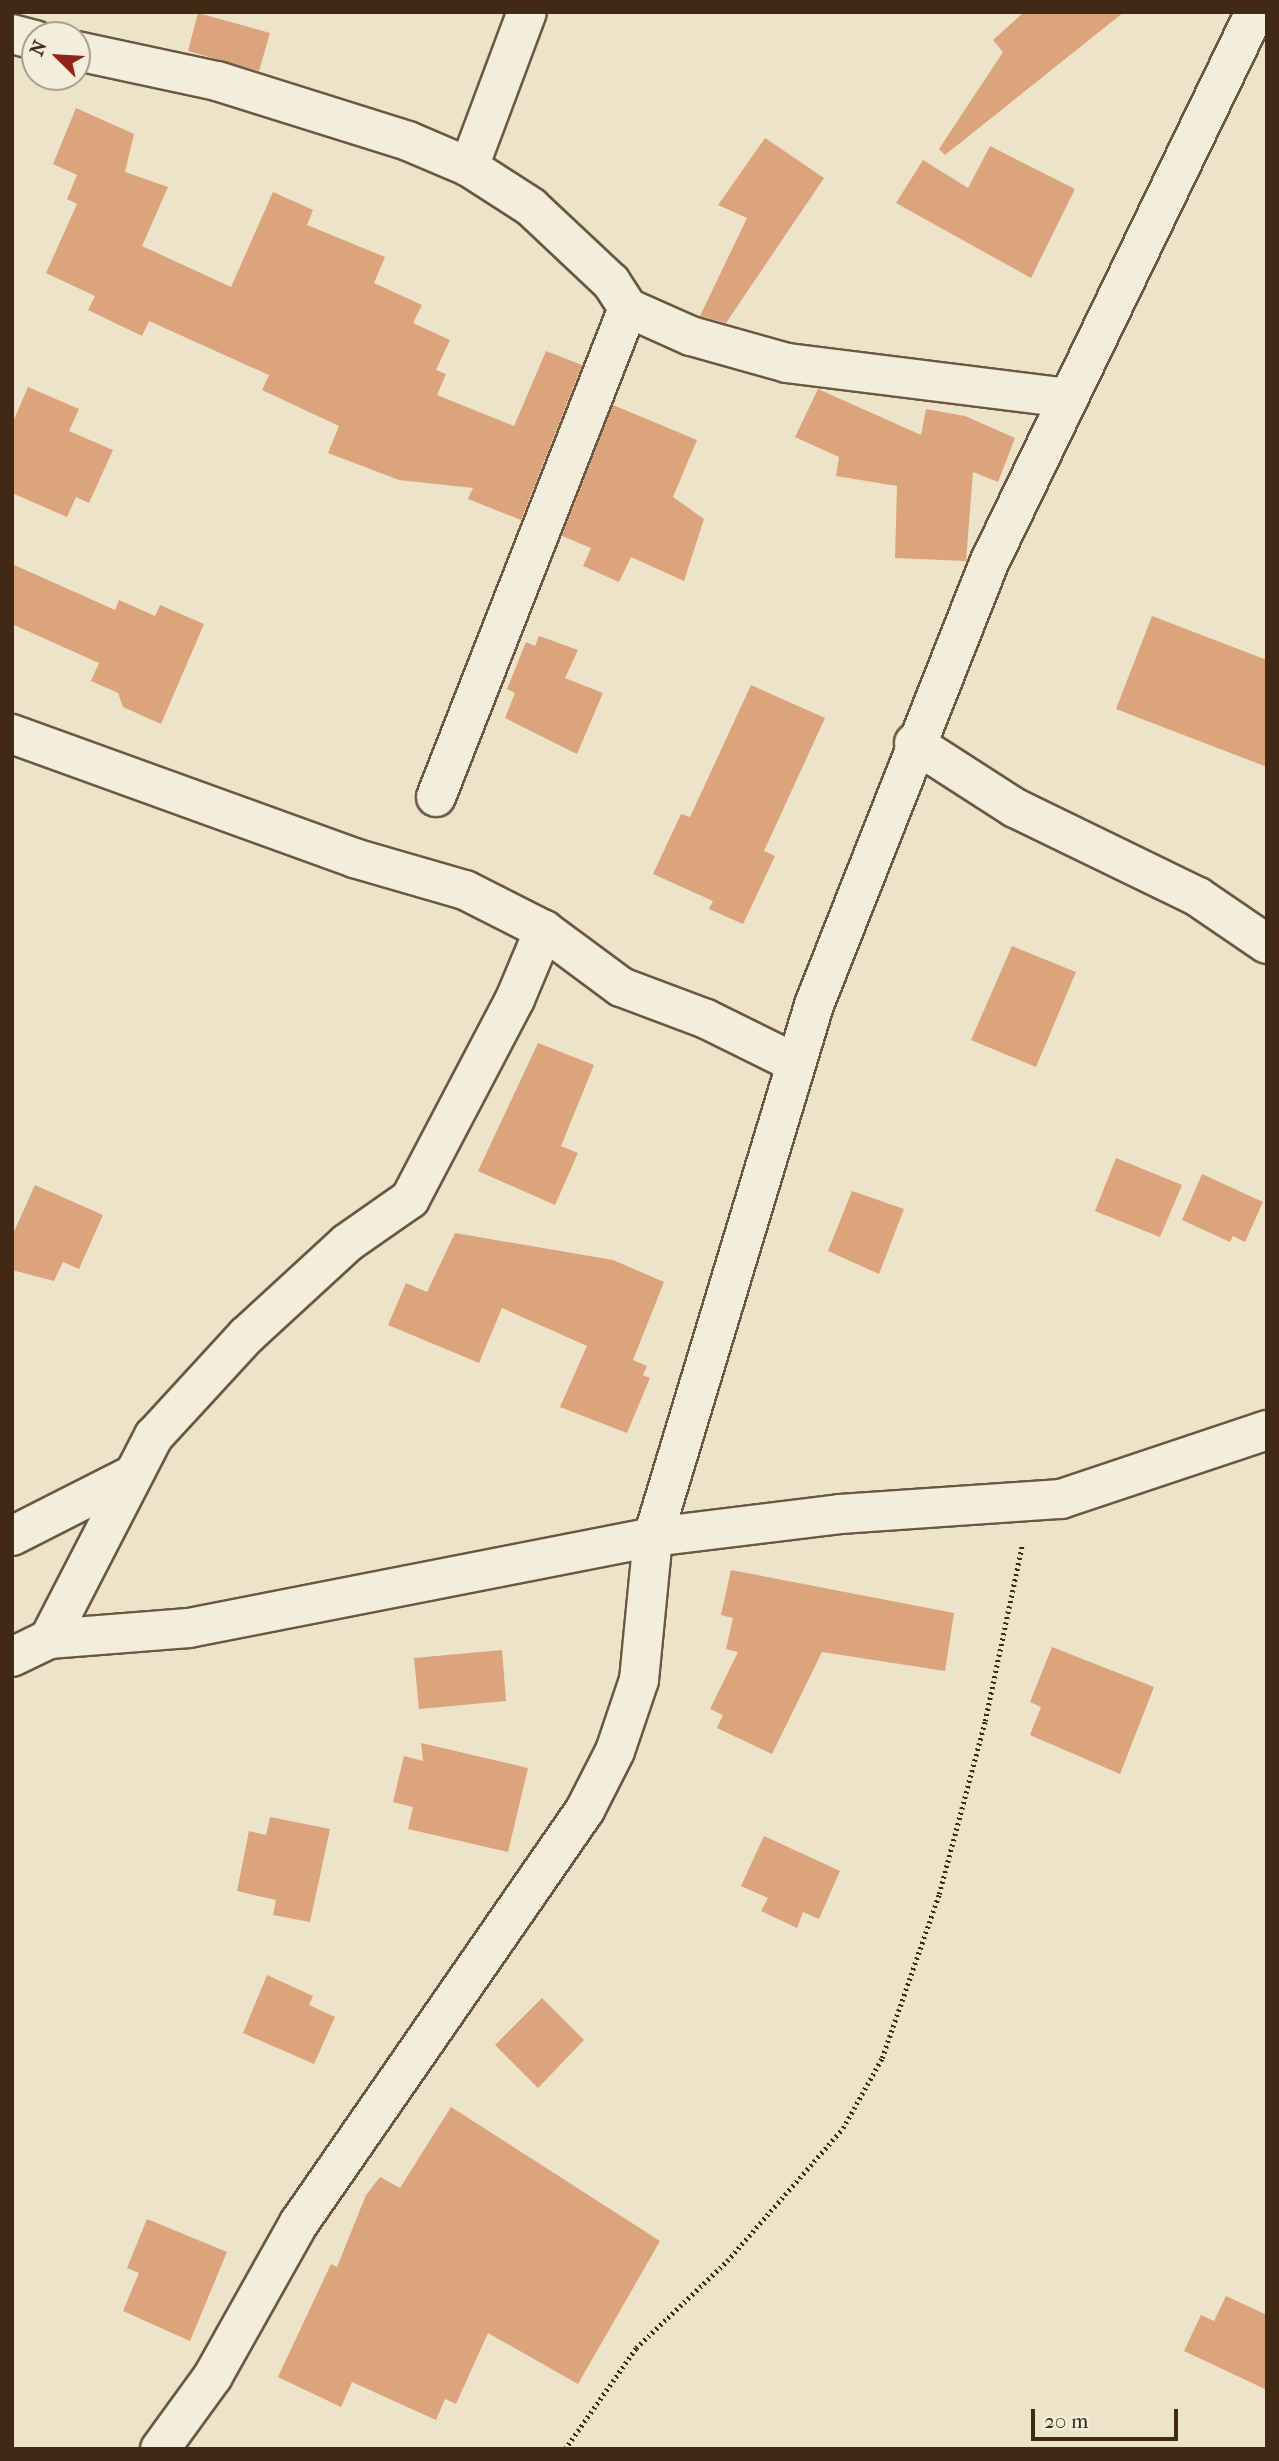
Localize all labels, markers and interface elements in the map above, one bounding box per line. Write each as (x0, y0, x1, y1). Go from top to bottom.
north arrow (21, 21, 91, 91)
text: N (26, 37, 52, 59)
scale bar (1034, 2394, 1181, 2438)
text: 20 m (1044, 2409, 1088, 2433)

